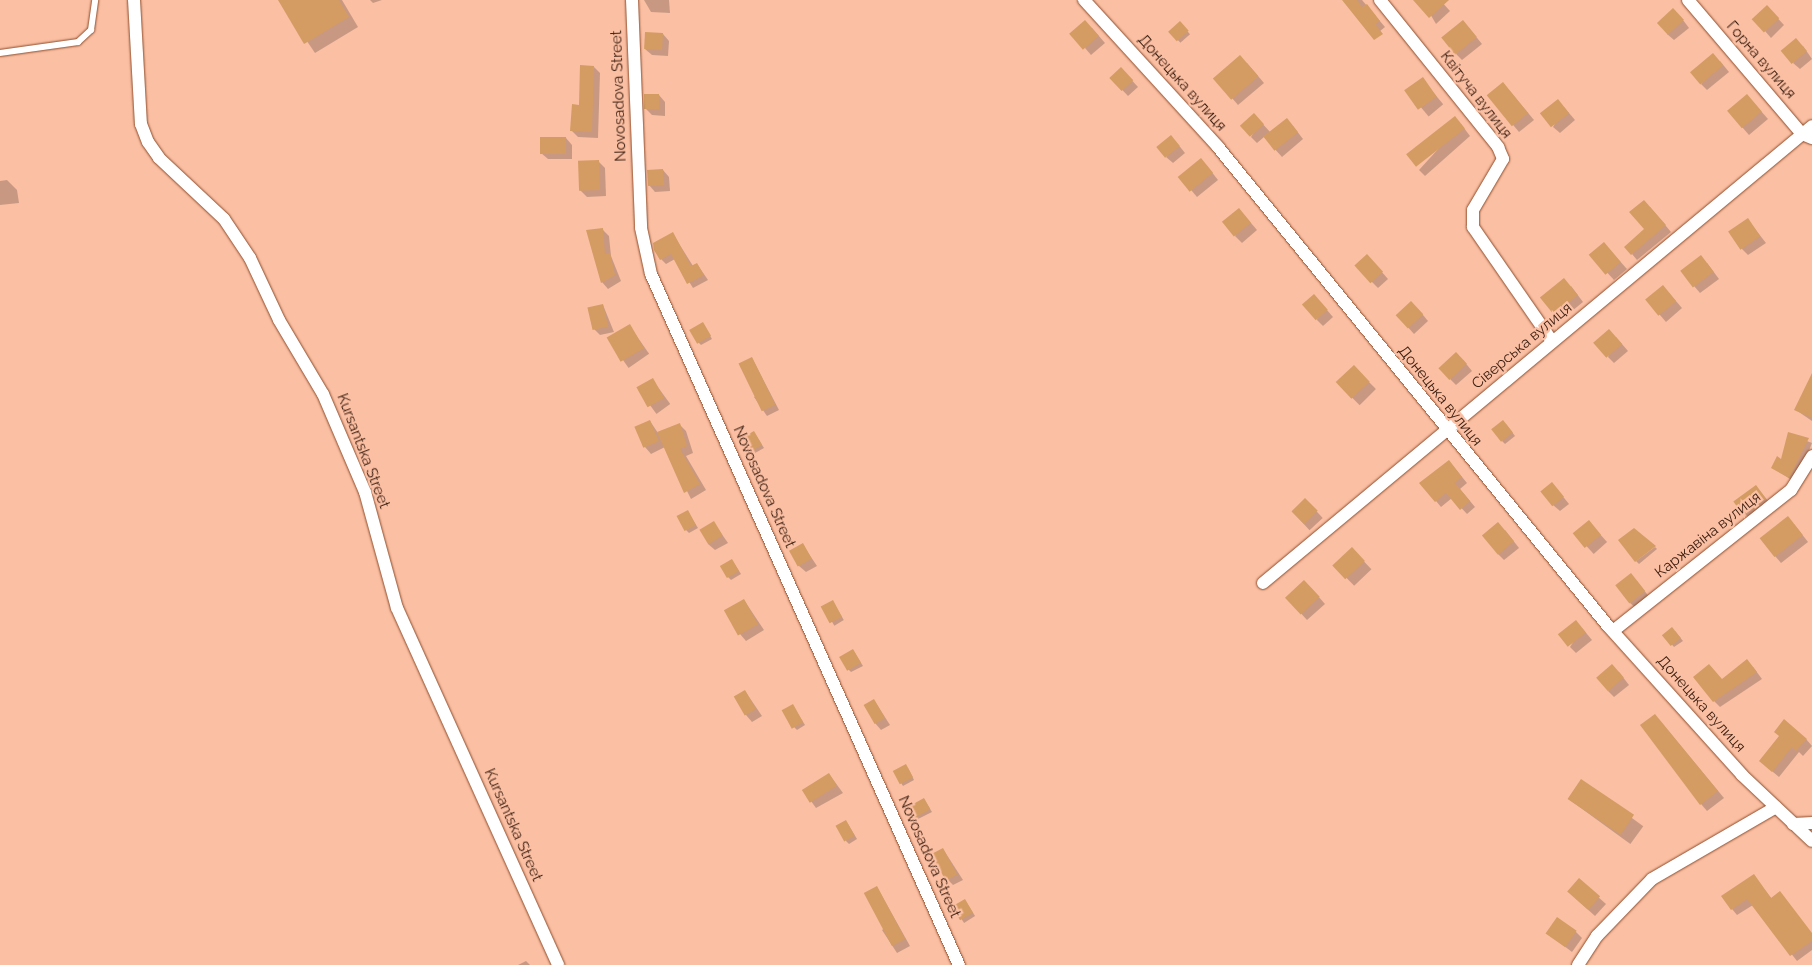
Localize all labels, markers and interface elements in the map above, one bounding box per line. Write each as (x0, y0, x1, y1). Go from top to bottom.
street label: Горна вулиця (1722, 18, 1800, 102)
street label: Novosadova Street (608, 30, 630, 162)
street label: Донецька вулиця (1134, 31, 1230, 135)
street label: Квітуча вулиця (1436, 48, 1516, 142)
street label: Сіверська вулиця (1468, 299, 1576, 393)
street label: Донецька вулиця (1394, 342, 1486, 450)
street label: Kursantska Street (333, 391, 393, 511)
street label: Novosadova Street (729, 423, 799, 551)
street label: Каржавіна вулиця (1652, 488, 1764, 582)
street label: Донецька вулиця (1653, 652, 1749, 756)
street label: Kursantska Street (480, 766, 546, 884)
street label: Novosadova Street (894, 793, 964, 921)

